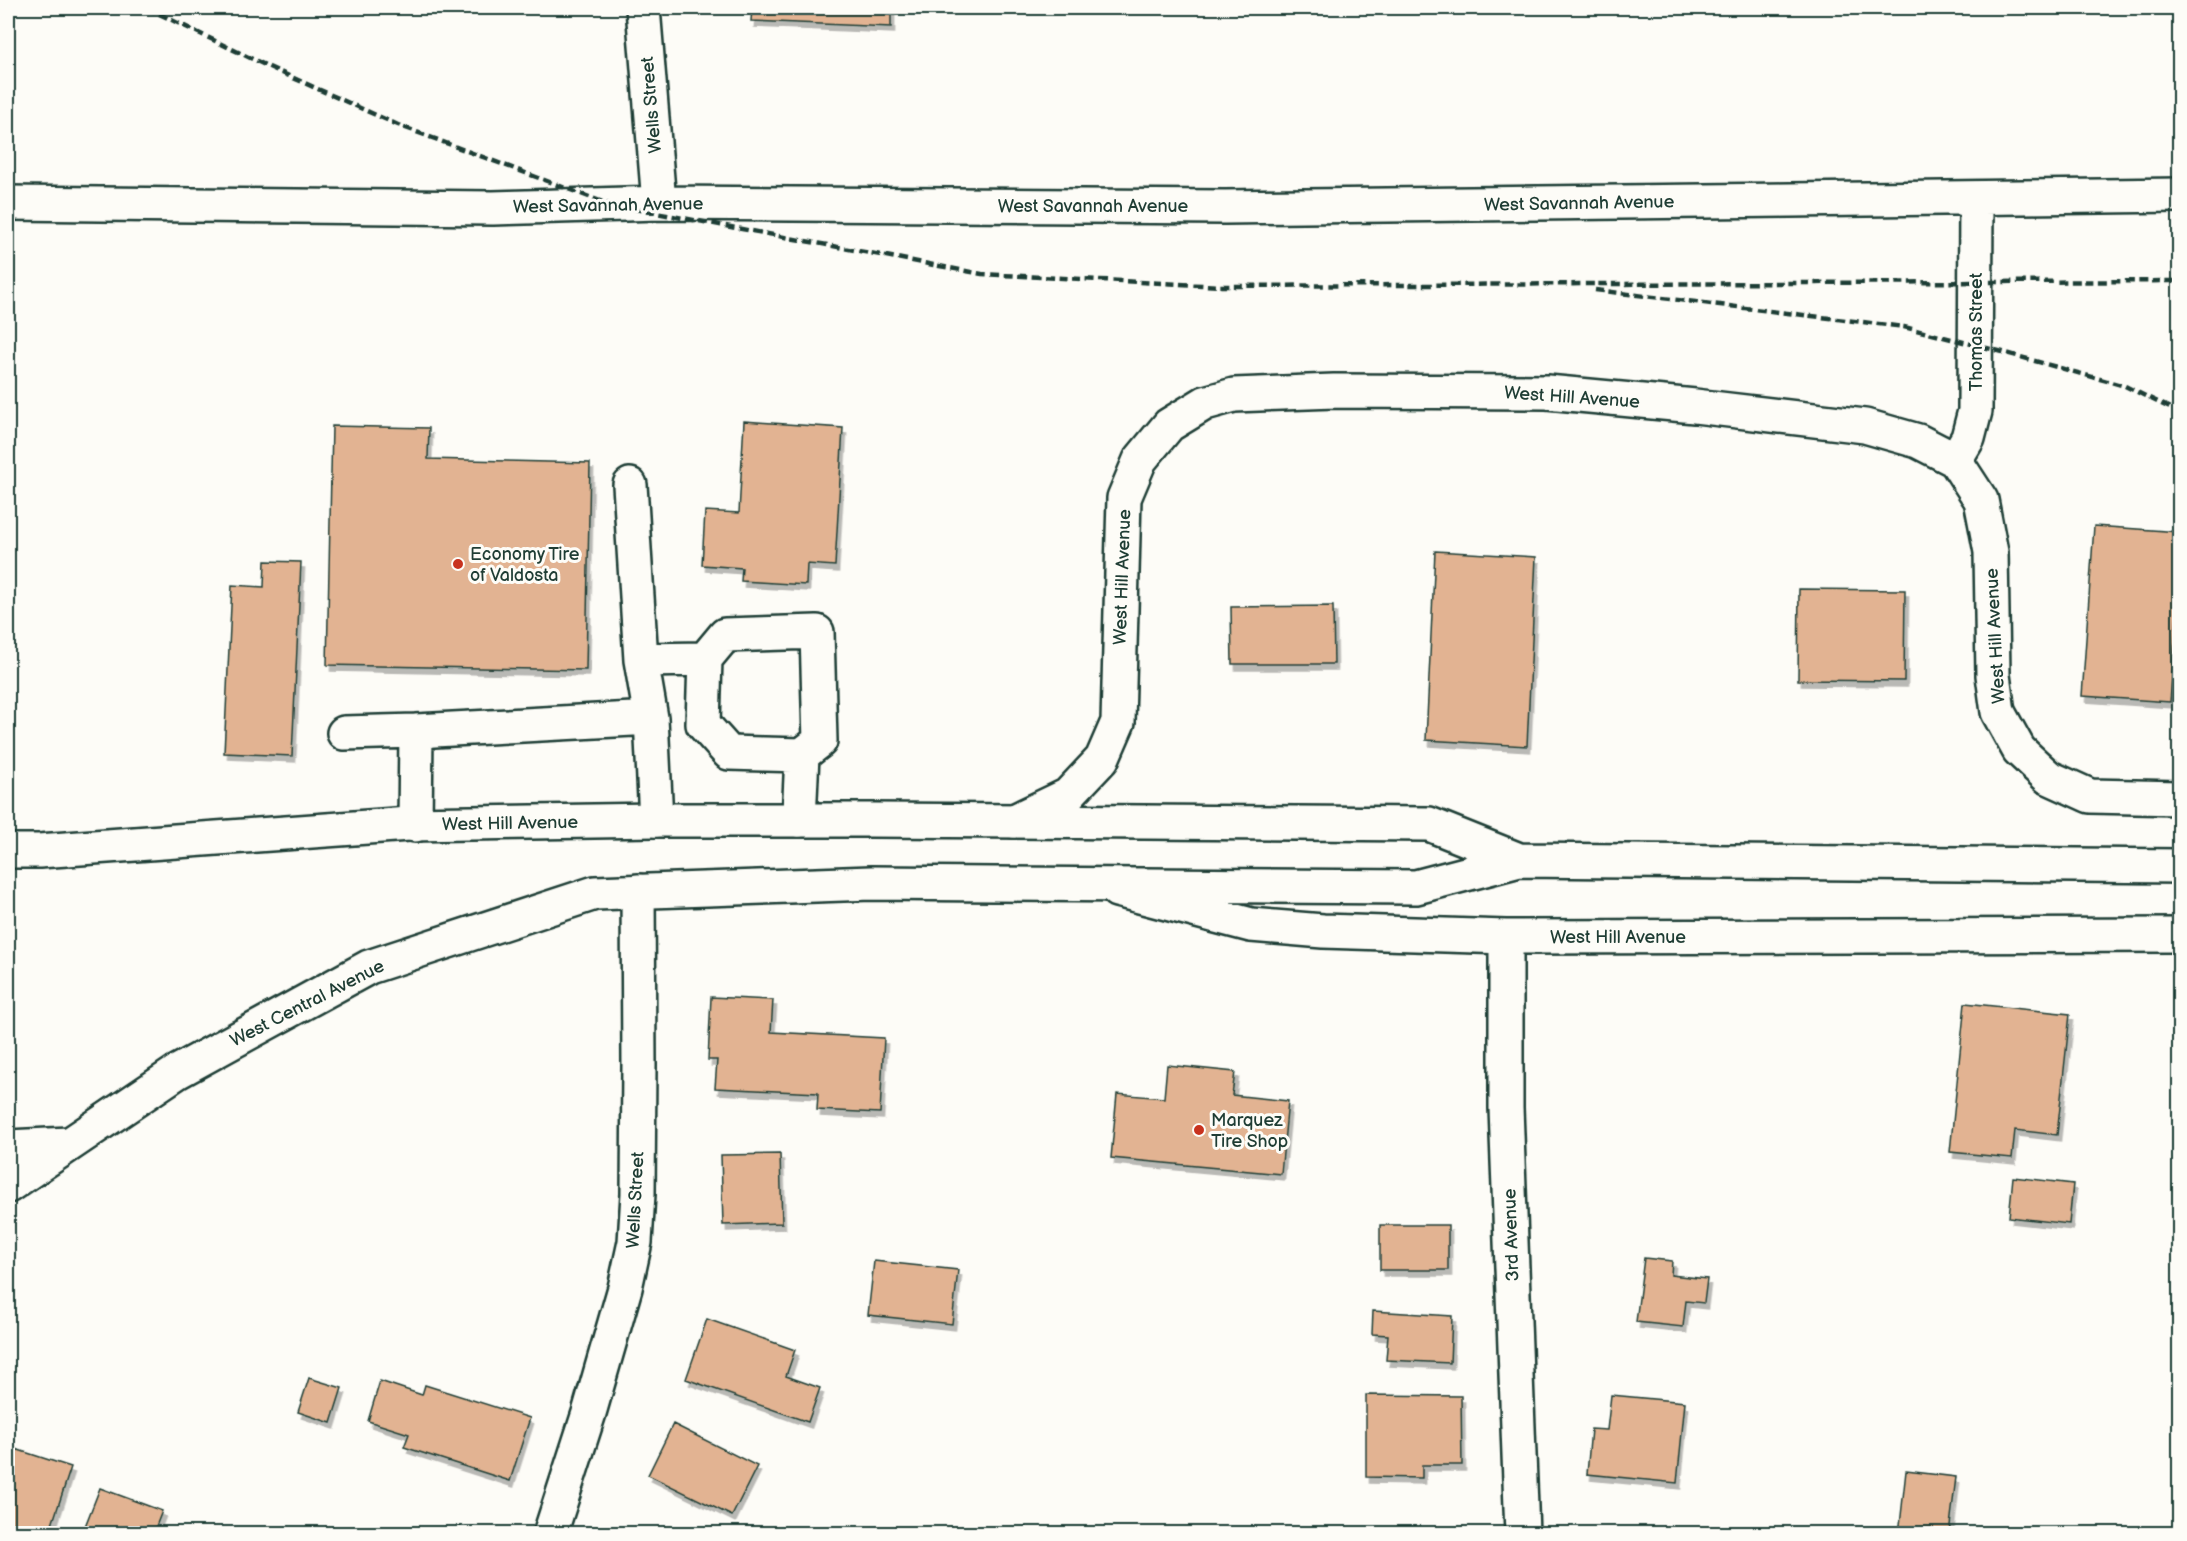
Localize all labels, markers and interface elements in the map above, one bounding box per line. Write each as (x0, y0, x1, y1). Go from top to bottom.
street label: Wells Street (637, 55, 666, 154)
street label: West Savannah Avenue (1484, 191, 1675, 216)
street label: West Savannah Avenue (513, 193, 704, 218)
street label: West Savannah Avenue (998, 196, 1189, 217)
street label: Thomas Street (1966, 272, 1987, 391)
street label: West Hill Avenue (1503, 382, 1641, 413)
street label: West Hill Avenue (1110, 508, 1135, 645)
place label: Economy Tire of Valdosta (470, 544, 580, 586)
marker: Economy Tire of Valdosta (451, 557, 465, 571)
street label: West Hill Avenue (1981, 567, 2010, 704)
street label: West Hill Avenue (442, 812, 579, 835)
street label: West Hill Avenue (1550, 927, 1686, 948)
street label: West Central Avenue (227, 955, 388, 1051)
place label: Marquez Tire Shop (1211, 1110, 1288, 1152)
marker: Marquez Tire Shop (1192, 1123, 1206, 1137)
street label: Wells Street (622, 1151, 649, 1249)
street label: 3rd Avenue (1499, 1188, 1524, 1282)

